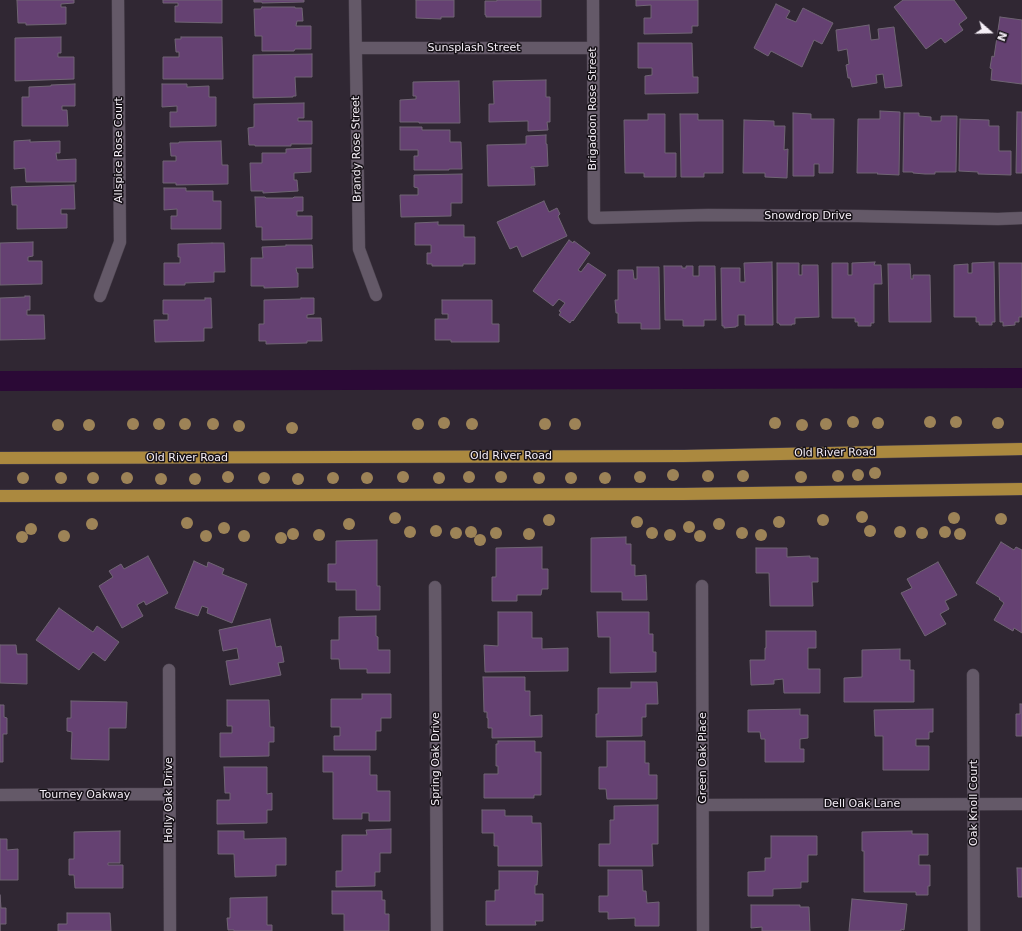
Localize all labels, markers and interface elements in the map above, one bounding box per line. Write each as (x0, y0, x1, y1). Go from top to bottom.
north arrow (970, 12, 1010, 52)
text: N (994, 30, 1009, 43)
street label: Sunsplash Street (427, 41, 521, 55)
street label: Brigadoon Rose Street (586, 47, 600, 171)
street label: Brandy Rose Street (349, 96, 365, 202)
street label: Allspice Rose Court (112, 97, 126, 203)
street label: Snowdrop Drive (764, 209, 852, 223)
street label: Old River Road (794, 446, 876, 460)
street label: Old River Road (470, 449, 552, 463)
street label: Old River Road (146, 451, 228, 465)
street label: Spring Oak Drive (429, 712, 443, 806)
street label: Green Oak Place (696, 712, 710, 804)
street label: Holly Oak Drive (162, 757, 176, 843)
street label: Oak Knoll Court (967, 760, 981, 846)
street label: Tourney Oakway (40, 788, 130, 802)
street label: Dell Oak Lane (824, 797, 900, 811)

